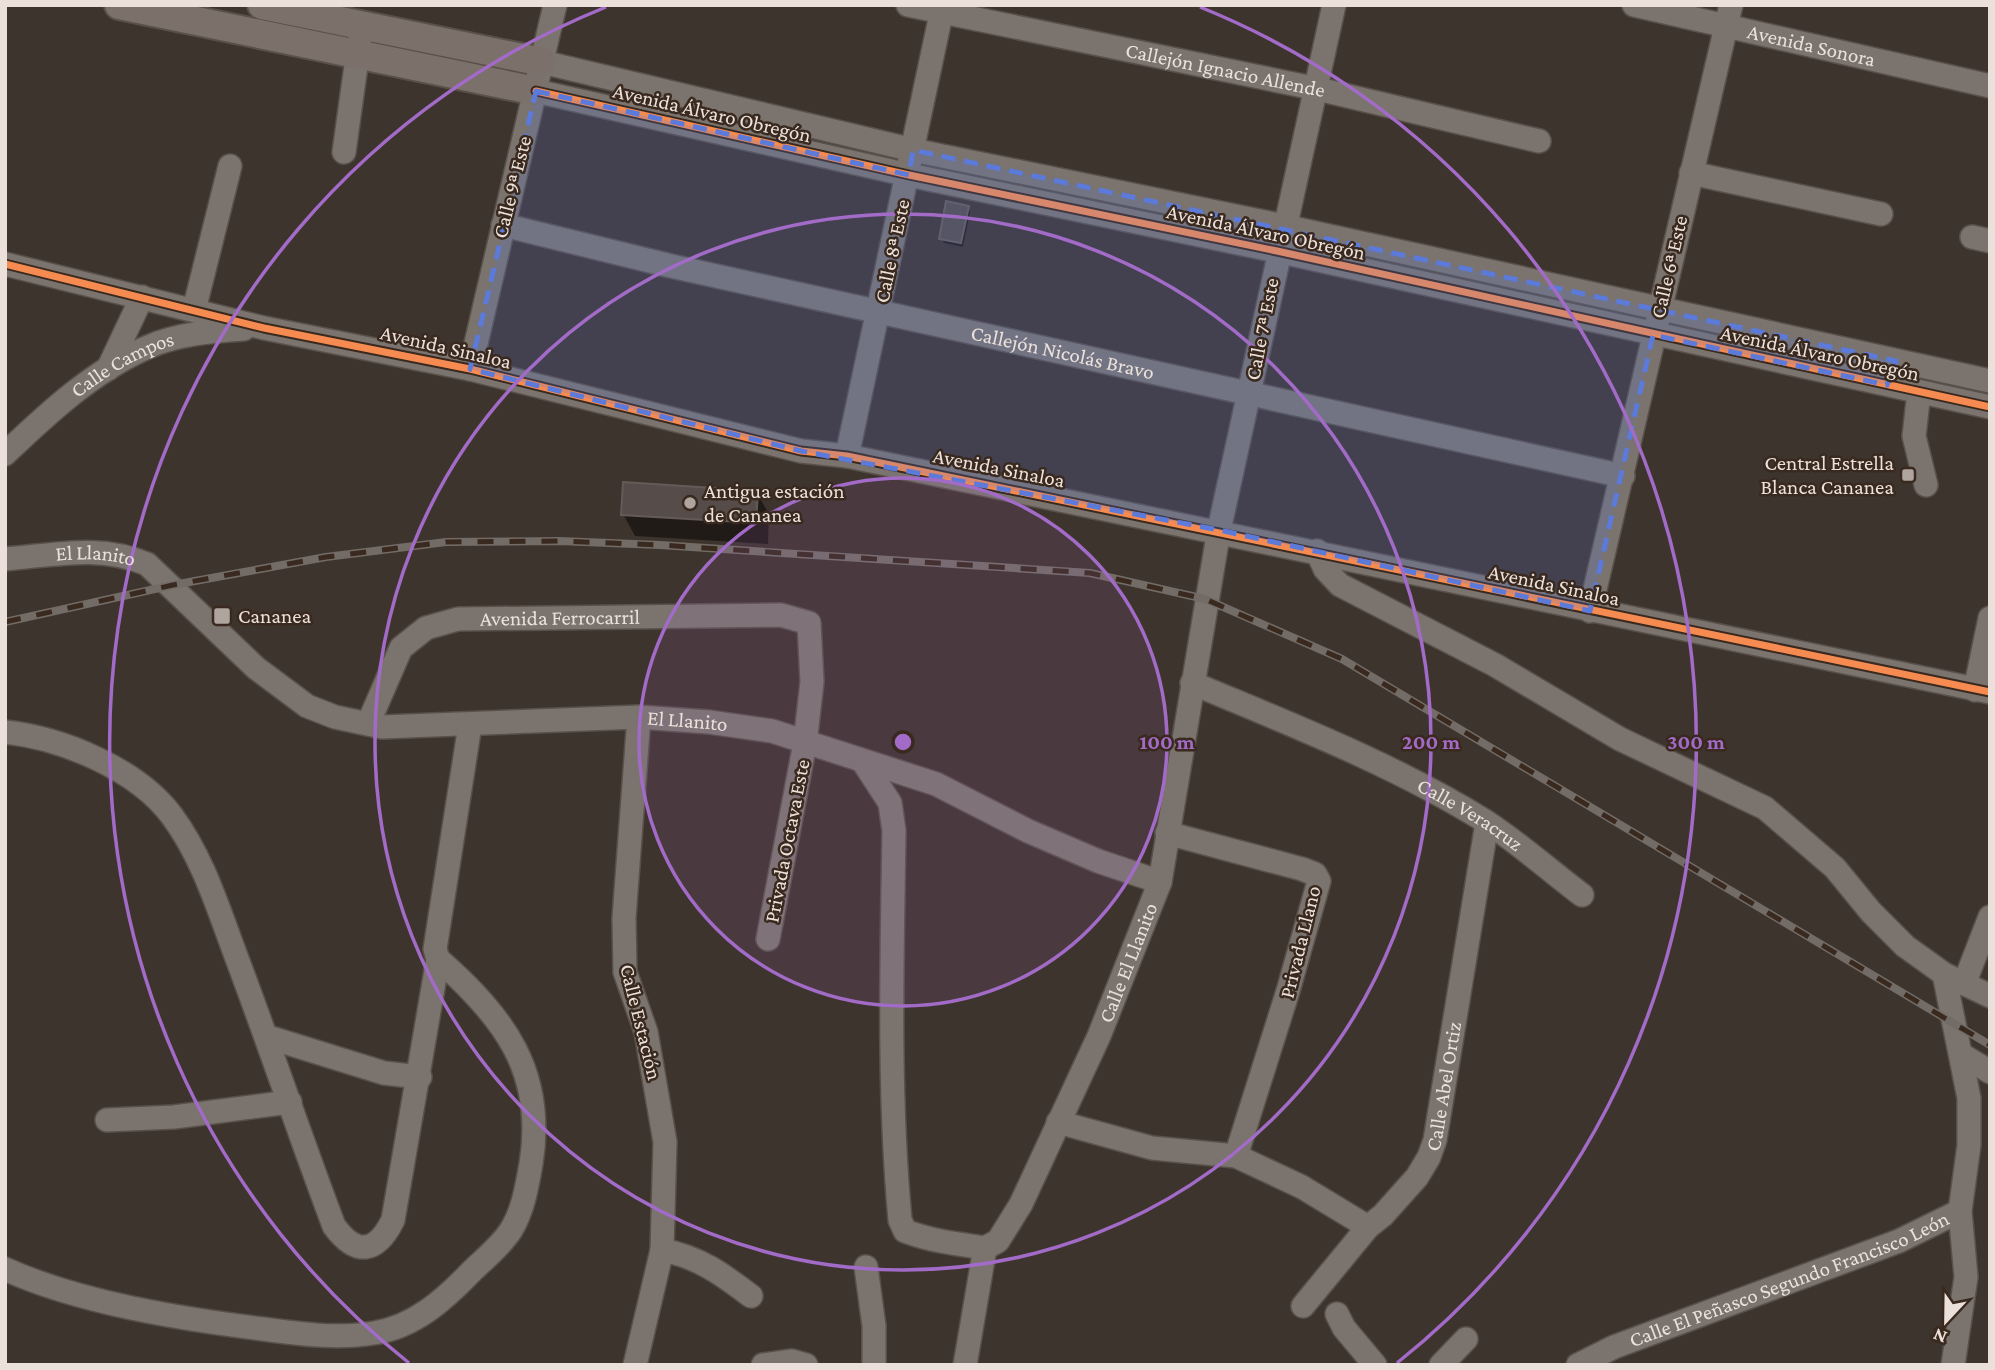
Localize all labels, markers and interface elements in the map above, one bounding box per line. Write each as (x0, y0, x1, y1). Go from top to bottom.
street label: Avenida Sonora (1745, 19, 1878, 72)
street label: Callejón Ignacio Allende (1124, 38, 1328, 102)
street label: Avenida Álvaro Obregón (611, 79, 813, 147)
street label: Calle 9ª Este (488, 133, 536, 241)
street label: Calle 8ª Este (869, 197, 915, 305)
street label: Avenida Álvaro Obregón (1164, 199, 1368, 265)
street label: Calle 6ª Este (1646, 213, 1692, 321)
street label: Calle 7ª Este (1240, 276, 1284, 382)
street label: Avenida Sinaloa (378, 320, 514, 374)
street label: Avenida Álvaro Obregón (1718, 320, 1922, 386)
street label: Callejón Nicolás Bravo (969, 321, 1157, 384)
street label: Calle Campos (66, 327, 177, 403)
street label: Avenida Sinaloa (931, 443, 1067, 493)
place label: Central Estrella Blanca Cananea (1760, 451, 1894, 499)
marker: Central Estrella Blanca Cananea (1900, 467, 1916, 483)
place label: Antigua estación de Cananea (704, 479, 845, 527)
marker: Antigua estación de Cananea (682, 495, 698, 511)
street label: El Llanito (54, 540, 139, 571)
street label: Avenida Sinaloa (1486, 559, 1622, 611)
place label: Cananea (238, 604, 312, 628)
street label: Avenida Ferrocarril (480, 605, 640, 631)
marker: Cananea (212, 606, 232, 626)
street label: El Llanito (646, 706, 729, 737)
centre of rings (891, 730, 915, 754)
text: 100 m (1139, 730, 1195, 754)
text: 200 m (1402, 730, 1460, 754)
text: 300 m (1667, 730, 1725, 754)
street label: Privada Octava Este (759, 757, 815, 925)
street label: Calle Veracruz (1413, 773, 1528, 856)
street label: Privada Llano (1274, 883, 1326, 1001)
street label: Calle El Llanito (1093, 899, 1163, 1026)
street label: Calle Estación (615, 962, 667, 1082)
street label: Calle Abel Ortiz (1420, 1020, 1466, 1154)
street label: Calle El Peñasco Segundo Francisco León (1626, 1206, 1953, 1352)
north arrow (1911, 1286, 1981, 1356)
text: N (1930, 1324, 1950, 1348)

